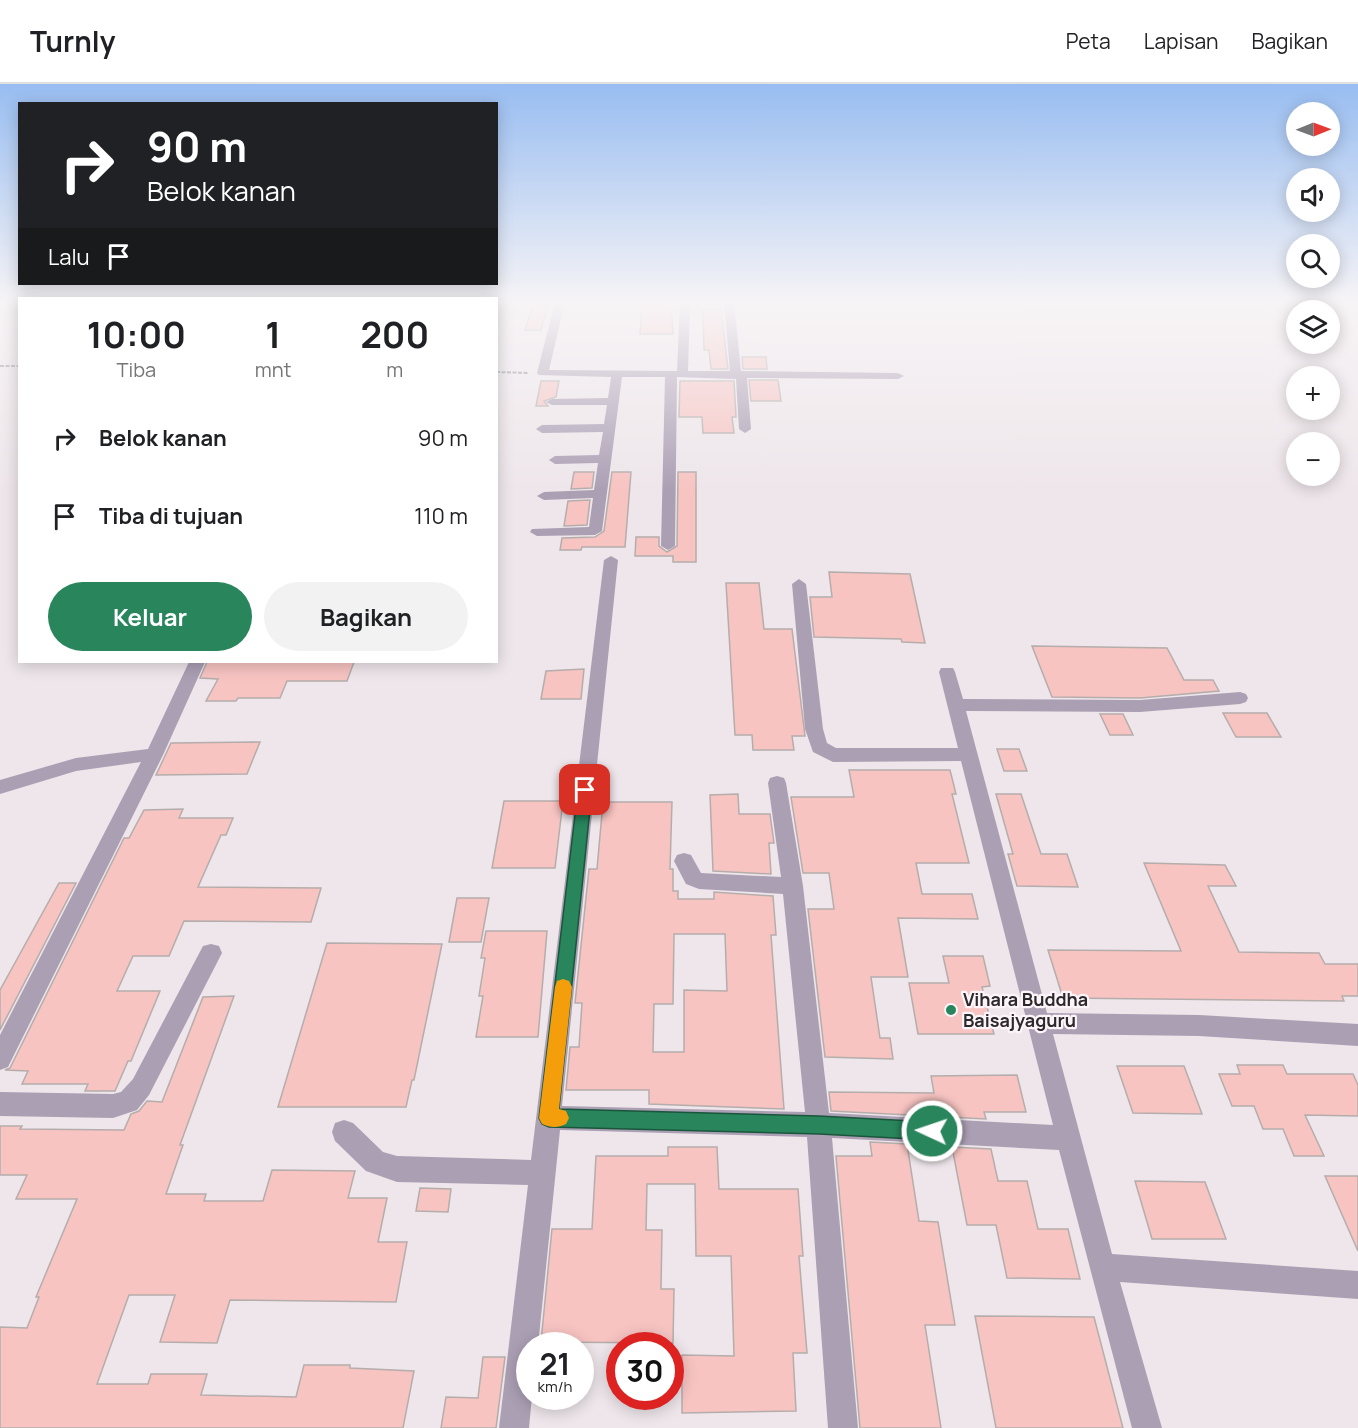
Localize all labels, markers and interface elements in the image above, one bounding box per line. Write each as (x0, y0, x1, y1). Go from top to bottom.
text: Turnly (30, 22, 115, 60)
text: Peta (1066, 27, 1111, 55)
text: Lapisan (1144, 27, 1219, 55)
text: Bagikan (1252, 27, 1328, 55)
north arrow (1286, 102, 1340, 156)
map controls (1286, 102, 1340, 486)
text: 90 m (147, 117, 247, 175)
icon: right (48, 126, 126, 204)
button: sound (1286, 168, 1340, 222)
text: Belok kanan (147, 172, 296, 209)
button: search (1286, 234, 1340, 288)
icon: arrive (102, 240, 135, 273)
text: Lalu (48, 242, 90, 272)
button: layers (1286, 300, 1340, 354)
text: 10:00 (87, 310, 186, 359)
text: 1 (265, 310, 281, 359)
text: 200 (360, 310, 429, 359)
text: Tiba (117, 356, 156, 383)
text: mnt (255, 356, 292, 383)
text: m (386, 356, 403, 383)
button: + (1286, 366, 1340, 420)
icon: right (48, 422, 81, 455)
text: Belok kanan (99, 423, 227, 453)
text: 90 m (418, 423, 468, 453)
button: − (1286, 432, 1340, 486)
icon: arrive (48, 500, 81, 533)
text: Tiba di tujuan (99, 501, 243, 531)
text: 110 m (414, 501, 468, 531)
button: Keluar (48, 582, 252, 651)
button: Bagikan (264, 582, 468, 651)
pin (559, 764, 610, 815)
icon: arrive (568, 773, 601, 806)
place label: Vihara Buddha Baisajyaguru (963, 987, 1088, 1032)
marker: Vihara Buddha Baisajyaguru (944, 1003, 958, 1017)
position arrow (900, 1099, 964, 1163)
speed limit sign: 30 (606, 1332, 684, 1410)
text: 21 (539, 1343, 571, 1384)
text: km/h (538, 1376, 572, 1397)

